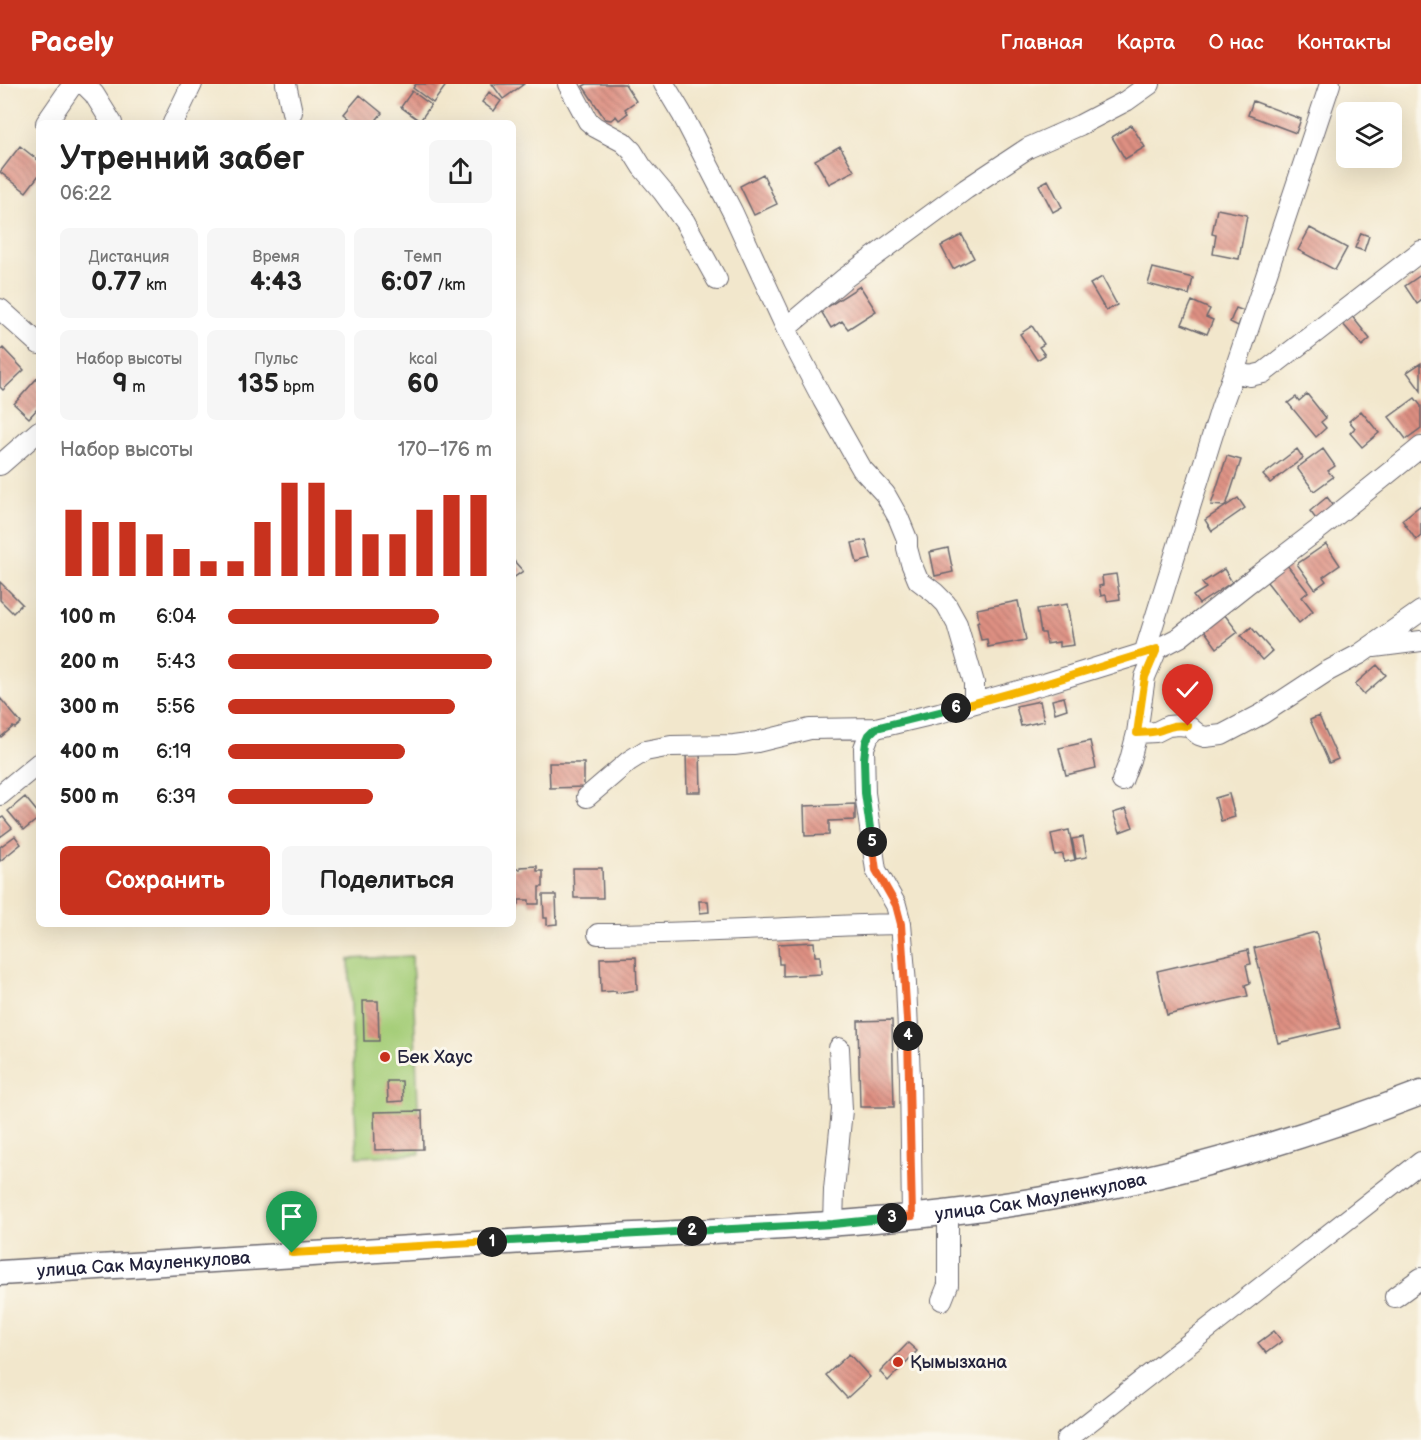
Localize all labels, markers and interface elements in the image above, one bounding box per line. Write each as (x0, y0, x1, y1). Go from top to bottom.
text: Pacely (30, 26, 114, 59)
text: Главная (1000, 30, 1083, 55)
text: Карта (1116, 30, 1175, 55)
text: О нас (1208, 30, 1264, 55)
text: Контакты (1297, 30, 1391, 55)
map controls (1336, 102, 1402, 168)
button: layers (1336, 102, 1402, 168)
text: Утренний забег (60, 139, 305, 179)
button: share (429, 140, 492, 203)
text: 06:22 (60, 182, 112, 206)
text: Дистанция (89, 248, 169, 267)
text: Время (252, 248, 300, 267)
text: Темп (404, 248, 442, 267)
text: 0.77 (91, 267, 142, 298)
text: 4:43 (250, 267, 302, 298)
text: 6:07 (380, 267, 433, 298)
text: km (142, 276, 167, 295)
text: /km (433, 276, 466, 295)
text: Набор высоты (76, 350, 182, 369)
text: Пульс (254, 350, 298, 369)
text: kcal (409, 350, 437, 369)
text: 9 (113, 369, 128, 400)
text: 135 (238, 369, 279, 400)
text: 60 (407, 369, 439, 400)
text: m (128, 378, 145, 397)
text: bpm (279, 378, 314, 397)
text: Набор высоты (60, 438, 193, 462)
text: 170–176 m (398, 438, 492, 462)
text: 100 m (60, 605, 116, 629)
text: 6:04 (156, 605, 196, 629)
text: 200 m (60, 650, 119, 674)
text: 5:43 (156, 650, 196, 674)
pin (1162, 664, 1213, 726)
icon: check (1171, 673, 1204, 706)
pin: 6 (941, 693, 971, 723)
text: 300 m (60, 695, 119, 719)
text: 5:56 (156, 695, 195, 719)
text: 6 (951, 698, 961, 717)
text: 400 m (60, 740, 119, 764)
text: 6:19 (156, 740, 192, 764)
text: 500 m (60, 785, 119, 809)
text: 6:39 (156, 785, 196, 809)
pin: 5 (857, 827, 887, 857)
text: 5 (867, 832, 877, 851)
button: Сохранить (60, 846, 270, 915)
button: Поделиться (282, 846, 492, 915)
pin: 4 (893, 1021, 923, 1051)
text: 4 (903, 1026, 913, 1045)
place label: Бек Хаус (397, 1047, 473, 1068)
marker: Бек Хаус (378, 1050, 392, 1064)
street label: улица Сак Мауленкулова (934, 1169, 1149, 1225)
pin (266, 1191, 317, 1253)
icon: arrive (275, 1200, 308, 1233)
pin: 3 (877, 1203, 907, 1233)
text: 3 (887, 1208, 897, 1227)
pin: 2 (677, 1216, 707, 1246)
text: 2 (687, 1221, 697, 1240)
pin: 1 (477, 1227, 507, 1257)
text: 1 (489, 1232, 495, 1251)
street label: улица Сак Мауленкулова (36, 1247, 252, 1282)
place label: Қымызхана (910, 1352, 1008, 1373)
marker: Қымызхана (891, 1355, 905, 1369)

